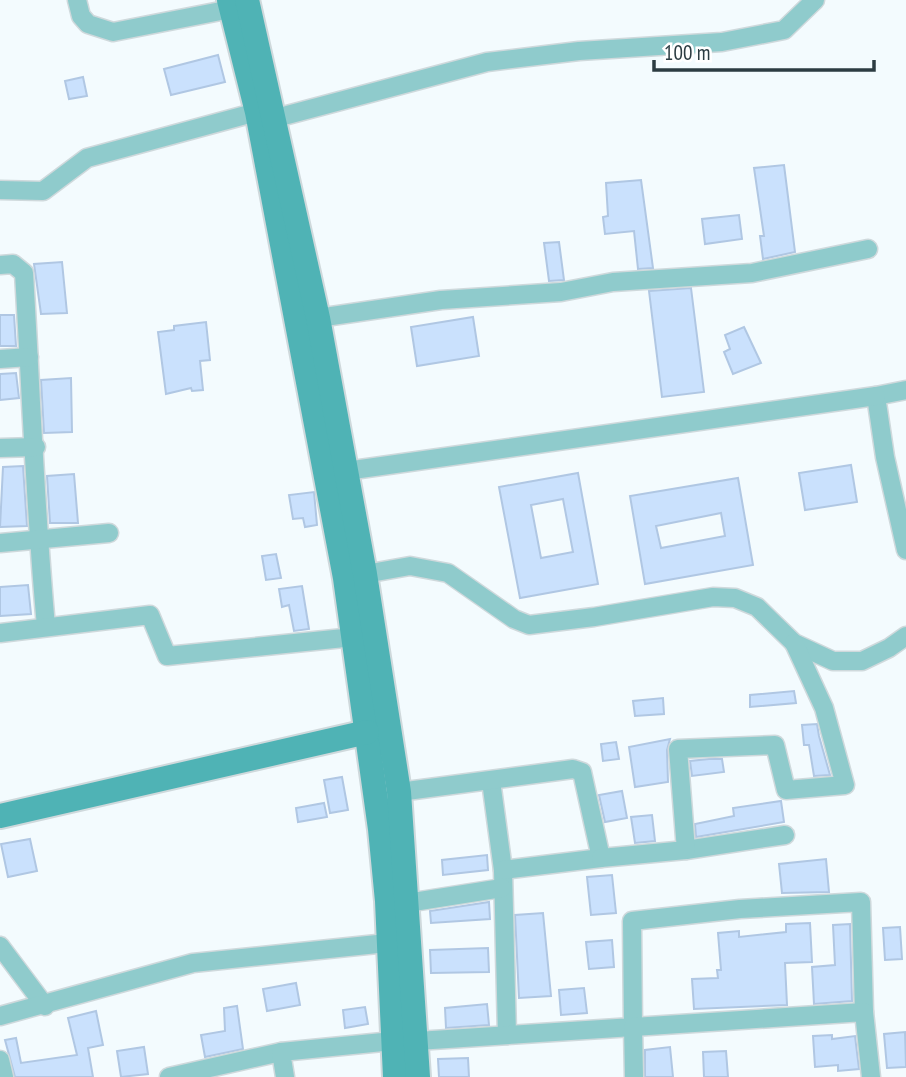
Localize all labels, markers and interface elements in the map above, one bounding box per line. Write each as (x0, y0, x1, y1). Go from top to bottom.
scale bar (654, 28, 874, 72)
text: 100 m (664, 39, 710, 66)

